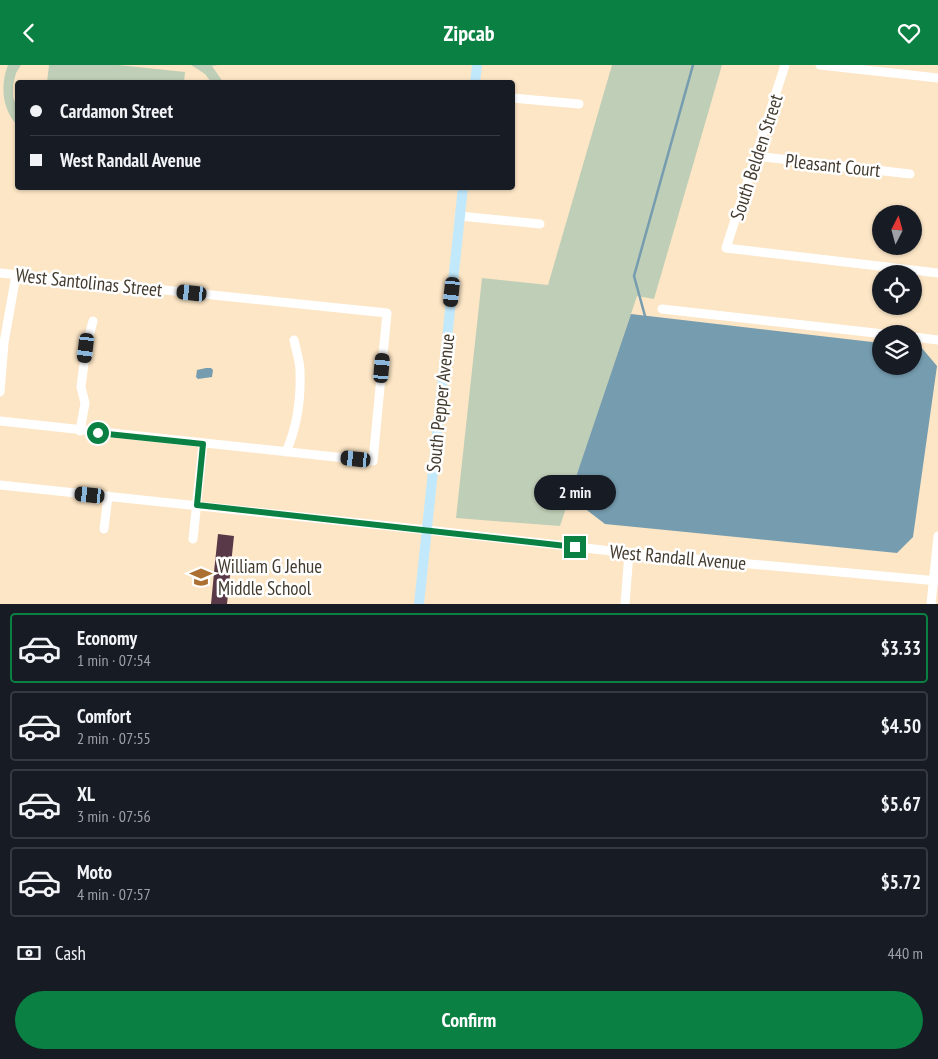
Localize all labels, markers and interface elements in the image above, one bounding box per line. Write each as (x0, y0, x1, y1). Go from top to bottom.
icon: back (15, 19, 43, 47)
text: Zipcab (443, 19, 495, 47)
icon: heart (895, 19, 923, 47)
street label: South Belden Street (724, 90, 788, 223)
text: Cardamon Street (60, 99, 173, 123)
text: West Randall Avenue (60, 148, 201, 172)
street label: Pleasant Court (784, 148, 883, 182)
north arrow (872, 205, 922, 255)
map controls (872, 205, 922, 375)
street label: West Santolinas Street (15, 262, 164, 302)
button: locate (872, 265, 922, 315)
car (442, 276, 461, 308)
car (176, 284, 207, 302)
button: layers (872, 325, 922, 375)
car (76, 332, 95, 364)
street label: South Pepper Avenue (421, 332, 459, 473)
car (373, 352, 390, 384)
route start (87, 422, 109, 444)
car (340, 450, 371, 468)
callout: 2 min (534, 475, 616, 509)
text: 2 min (559, 482, 591, 502)
car (74, 486, 105, 504)
route end (564, 536, 586, 558)
street label: West Randall Avenue (609, 539, 747, 575)
place label: William G Jehue Middle School (218, 554, 322, 600)
school or university icon: William G Jehue Middle School (188, 564, 214, 590)
icon: car (17, 626, 62, 671)
text: Economy (77, 626, 137, 650)
text: $3.33 (881, 636, 921, 660)
text: 1 min · 07:54 (77, 650, 151, 670)
icon: car (17, 704, 62, 749)
text: Comfort (77, 704, 131, 728)
text: $4.50 (881, 714, 921, 738)
text: 2 min · 07:55 (77, 728, 151, 748)
icon: car (17, 782, 62, 827)
text: XL (77, 782, 95, 806)
text: $5.67 (881, 792, 921, 816)
text: 3 min · 07:56 (77, 806, 151, 826)
icon: car (17, 860, 62, 905)
text: Moto (77, 860, 112, 884)
text: $5.72 (881, 870, 921, 894)
text: 4 min · 07:57 (77, 884, 151, 904)
icon: cash (15, 939, 43, 967)
text: Cash (55, 941, 86, 965)
text: 440 m (888, 943, 923, 963)
button: Confirm (15, 991, 923, 1049)

